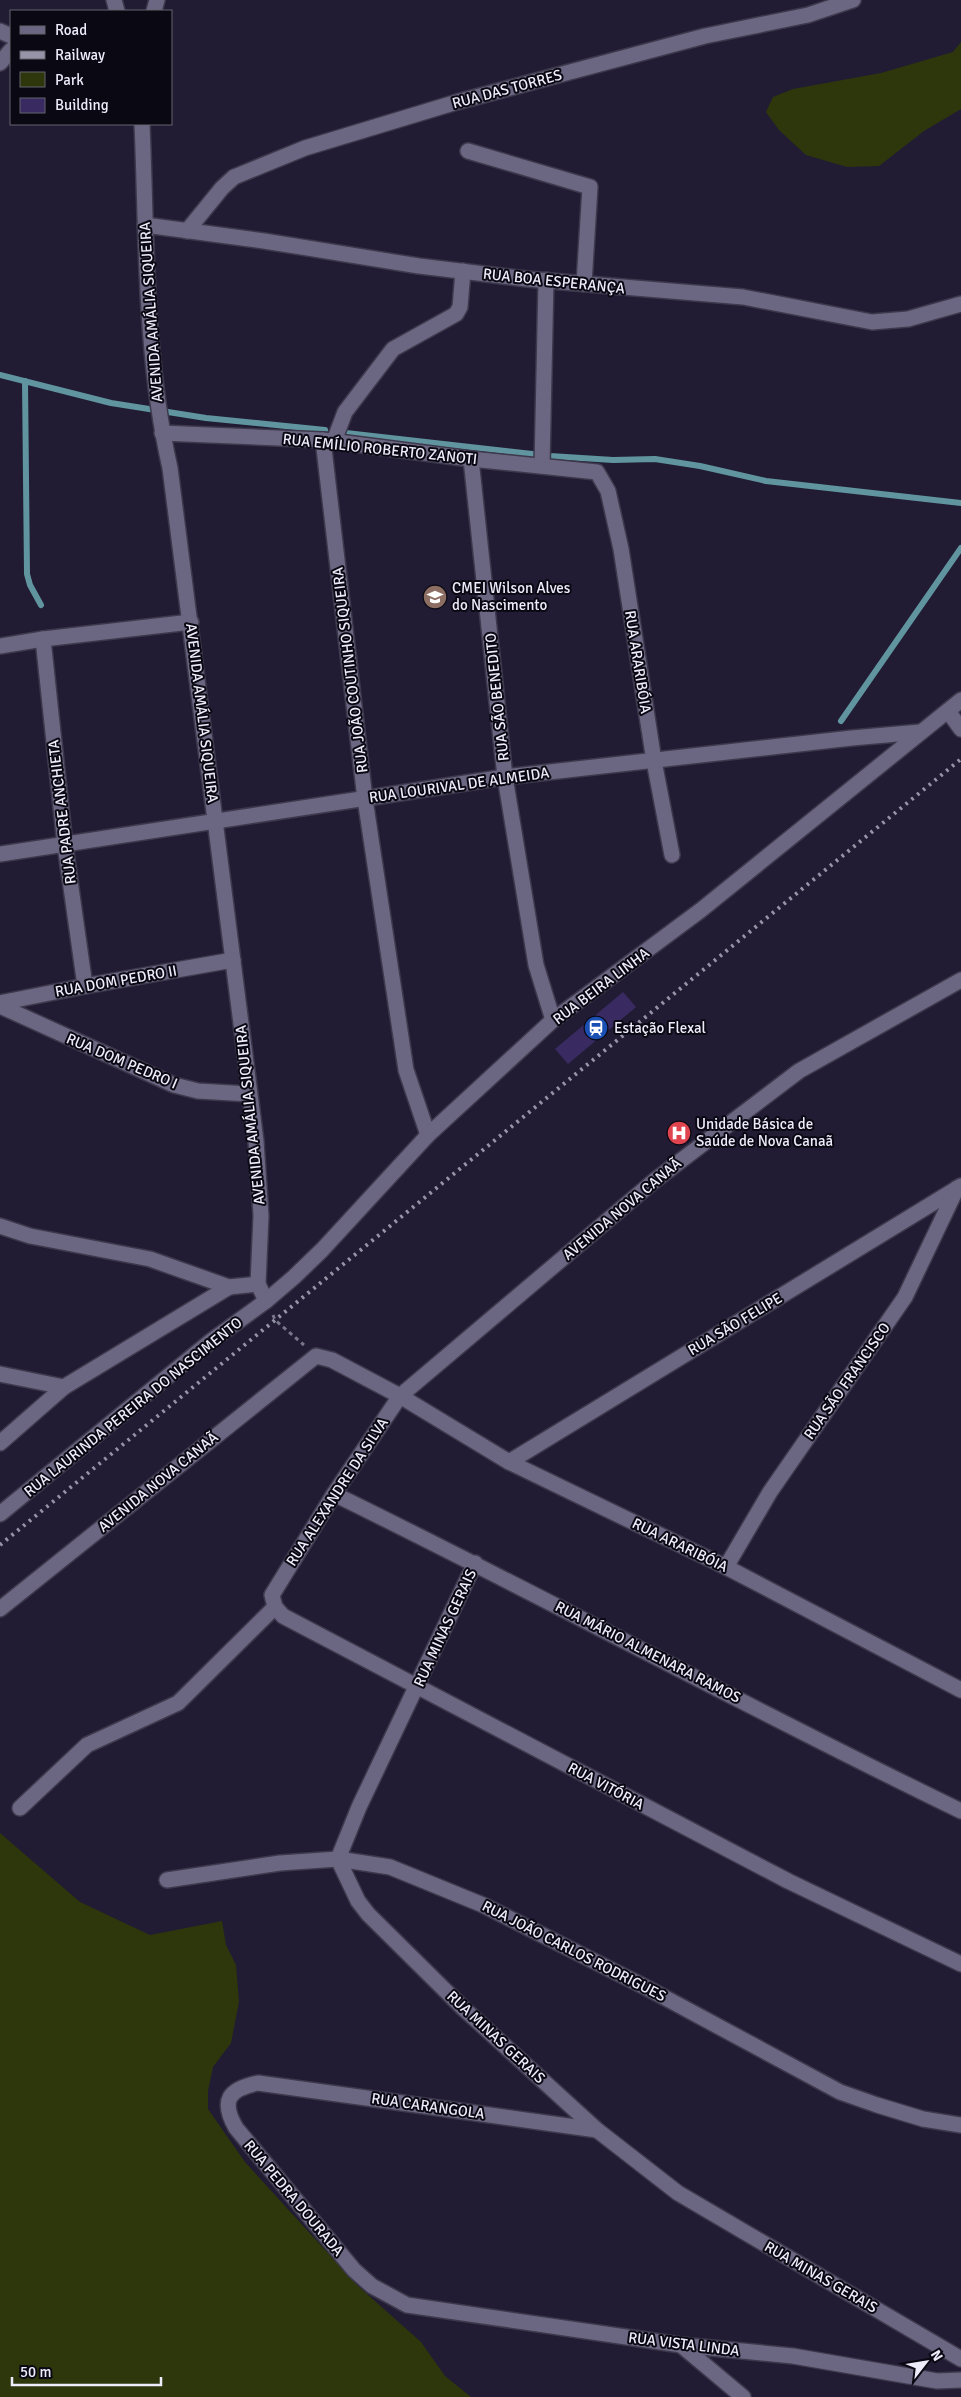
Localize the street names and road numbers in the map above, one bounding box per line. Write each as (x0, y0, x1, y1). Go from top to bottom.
street label: RUA DAS TORRES (450, 66, 564, 112)
street label: AVENIDA AMÁLIA SIQUEIRA (135, 221, 166, 403)
street label: RUA BOA ESPERANÇA (482, 265, 626, 297)
street label: RUA EMÍLIO ROBERTO ZANOTI (282, 429, 478, 468)
street label: RUA JOÃO COUTINHO SIQUEIRA (327, 566, 372, 774)
street label: RUA ARARIBÓIA (621, 609, 656, 715)
street label: AVENIDA AMÁLIA SIQUEIRA (182, 622, 223, 804)
street label: RUA SÃO BENEDITO (480, 632, 513, 762)
street label: RUA PADRE ANCHIETA (44, 739, 80, 885)
street label: RUA LOURIVAL DE ALMEIDA (368, 763, 550, 807)
street label: RUA BEIRA LINHA (549, 944, 653, 1028)
street label: RUA DOM PEDRO II (54, 961, 178, 1001)
street label: AVENIDA AMÁLIA SIQUEIRA (231, 1024, 268, 1206)
street label: RUA DOM PEDRO I (64, 1029, 180, 1093)
street label: AVENIDA NOVA CANAÃ (558, 1153, 685, 1264)
street label: RUA SÃO FELIPE (684, 1288, 785, 1359)
street label: RUA LAURINDA PEREIRA DO NASCIMENTO (20, 1313, 246, 1501)
street label: RUA SÃO FRANCISCO (799, 1319, 894, 1443)
street label: RUA ALEXANDRE DA SILVA (282, 1414, 392, 1570)
street label: AVENIDA NOVA CANAÃ (94, 1427, 222, 1536)
street label: RUA ARARIBÓIA (629, 1513, 731, 1576)
street label: RUA MINAS GERAIS (410, 1566, 480, 1690)
street label: RUA MÁRIO ALMENARA RAMOS (552, 1596, 744, 1707)
street label: RUA VITÓRIA (565, 1758, 648, 1814)
street label: RUA JOÃO CARLOS RODRIGUES (479, 1896, 669, 2005)
street label: RUA MINAS GERAIS (443, 1987, 549, 2087)
street label: RUA CARANGOLA (370, 2089, 486, 2123)
street label: RUA PEDRA DOURADA (240, 2136, 348, 2260)
street label: RUA MINAS GERAIS (761, 2237, 881, 2317)
street label: RUA VISTA LINDA (627, 2328, 741, 2360)

